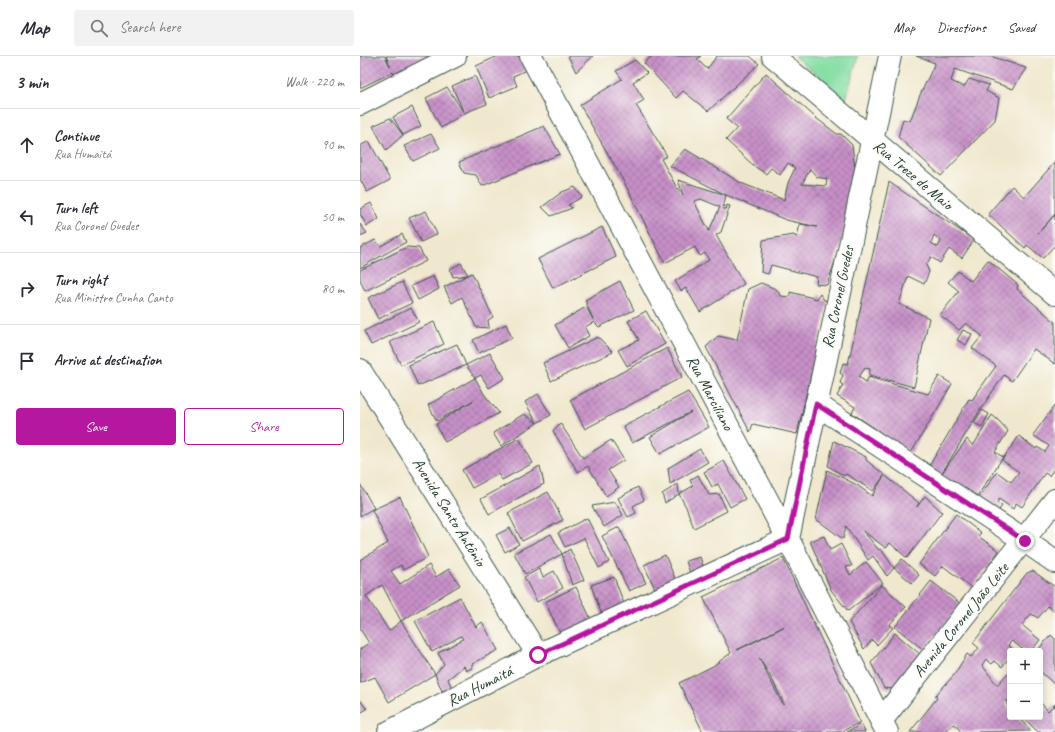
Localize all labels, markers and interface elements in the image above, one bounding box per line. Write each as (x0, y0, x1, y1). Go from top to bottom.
search box (74, 10, 354, 46)
text: Map (20, 16, 50, 40)
icon: search (88, 17, 110, 39)
text: Search here (120, 18, 181, 37)
text: Map (894, 19, 915, 36)
text: Directions (937, 19, 986, 36)
text: Saved (1008, 19, 1035, 36)
text: 3 min (16, 72, 49, 93)
text: Walk · 220 m (285, 74, 344, 90)
text: Continue (54, 127, 99, 146)
icon: ahead (16, 134, 38, 156)
street label: Rua Treze de Maio (869, 136, 959, 216)
text: 90 m (322, 137, 344, 153)
text: Rua Humaitá (54, 146, 111, 162)
text: Turn left (54, 199, 97, 218)
icon: left (16, 206, 38, 228)
text: 50 m (322, 209, 344, 225)
text: Rua Coronel Guedes (54, 218, 138, 234)
street label: Rua Coronel Guedes (817, 243, 859, 350)
text: Turn right (54, 271, 107, 290)
icon: right (16, 278, 38, 300)
text: 80 m (322, 281, 344, 297)
text: Rua Ministro Cunha Canto (54, 290, 173, 306)
icon: arrive (16, 350, 38, 372)
text: Arrive at destination (54, 351, 161, 370)
street label: Rua Marciliano (682, 352, 739, 435)
button: Save (16, 408, 176, 445)
button: Share (184, 408, 344, 445)
street label: Avenida Santo Antônio (408, 454, 492, 572)
route end (1016, 532, 1034, 550)
street label: Avenida Coronel João Leite (909, 557, 1014, 681)
route start (529, 646, 547, 664)
map controls (1007, 648, 1043, 720)
button: + (1007, 648, 1043, 684)
street label: Rua Humaitá (444, 660, 518, 711)
button: − (1007, 684, 1043, 720)

